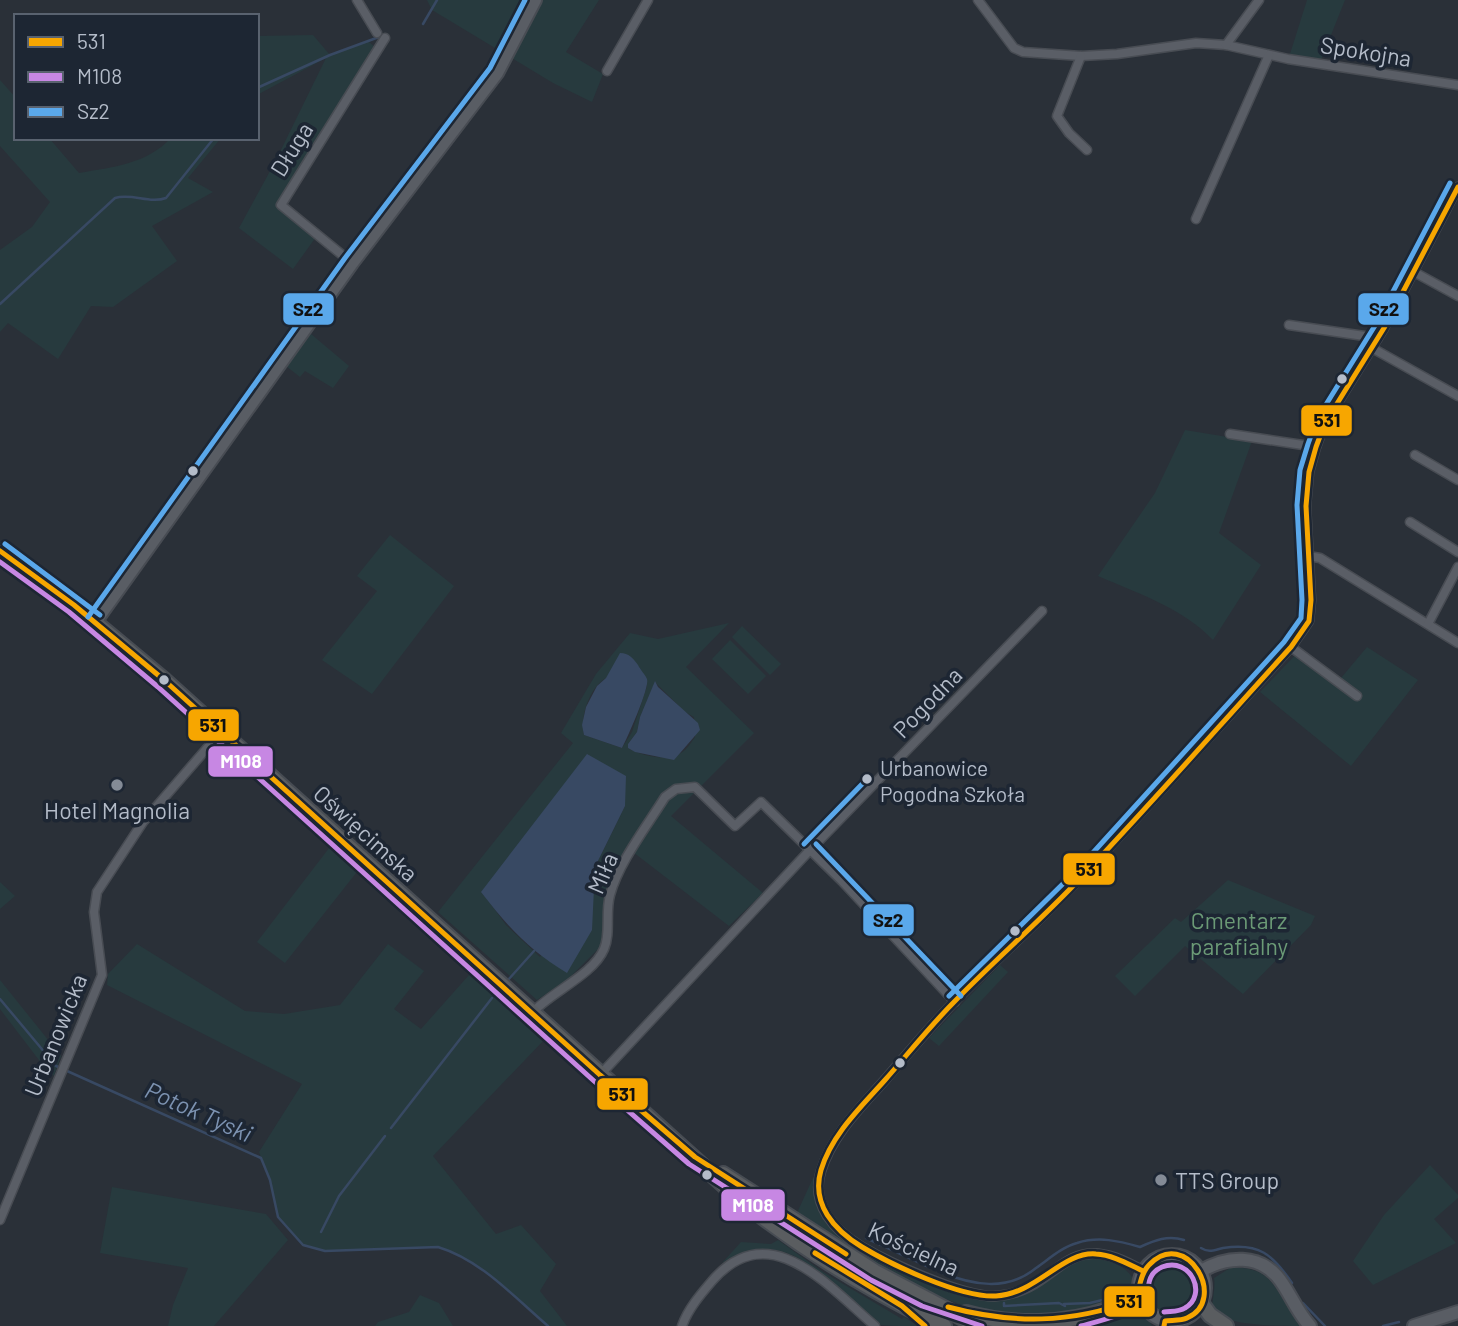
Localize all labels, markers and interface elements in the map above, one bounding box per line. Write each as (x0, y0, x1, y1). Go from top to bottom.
legend (14, 14, 259, 140)
text: 531 (77, 28, 106, 53)
street label: Spokojna (1318, 30, 1414, 72)
text: M108 (77, 63, 122, 88)
text: Sz2 (77, 98, 110, 123)
street label: Długa (264, 117, 318, 181)
line badge: Sz2 (282, 292, 335, 326)
line badge: Sz2 (1357, 292, 1410, 326)
text: Sz2 (293, 297, 323, 320)
text: Sz2 (1369, 297, 1399, 320)
unlabelled marker (1335, 372, 1349, 386)
line badge: 531 (1300, 404, 1353, 437)
text: 531 (1313, 408, 1341, 431)
unlabelled marker (186, 464, 200, 478)
street label: Pogodna (887, 661, 967, 743)
unlabelled marker (157, 673, 171, 687)
line badge: 531 (187, 708, 240, 742)
text: 531 (199, 713, 227, 736)
line badge: M108 (207, 745, 274, 778)
text: M108 (220, 749, 262, 772)
place label: Urbanowice Pogodna Szkoła (880, 755, 1025, 806)
marker: Urbanowice Pogodna Szkoła (860, 772, 874, 786)
marker: Hotel Magnolia (109, 777, 125, 793)
street label: Oświęcimska (308, 779, 424, 887)
place label: Hotel Magnolia (44, 796, 190, 824)
street label: Miła (581, 848, 623, 898)
line badge: 531 (1062, 852, 1116, 886)
text: 531 (1075, 857, 1103, 880)
line badge: Sz2 (862, 903, 915, 937)
park label: Cmentarz parafialny (1190, 906, 1289, 960)
text: Sz2 (873, 908, 903, 931)
unlabelled marker (1008, 924, 1022, 938)
street label: Urbanowicka (18, 970, 92, 1100)
unlabelled marker (893, 1056, 907, 1070)
water label: Potok Tyski (141, 1075, 257, 1147)
line badge: 531 (596, 1077, 649, 1111)
text: 531 (608, 1082, 636, 1105)
place label: TTS Group (1175, 1166, 1279, 1194)
unlabelled marker (700, 1168, 714, 1182)
marker: TTS Group (1153, 1172, 1169, 1188)
line badge: M108 (720, 1188, 786, 1222)
text: M108 (732, 1193, 774, 1216)
street label: Kościelna (864, 1215, 964, 1281)
line badge: 531 (1103, 1285, 1156, 1318)
text: 531 (1115, 1289, 1143, 1312)

